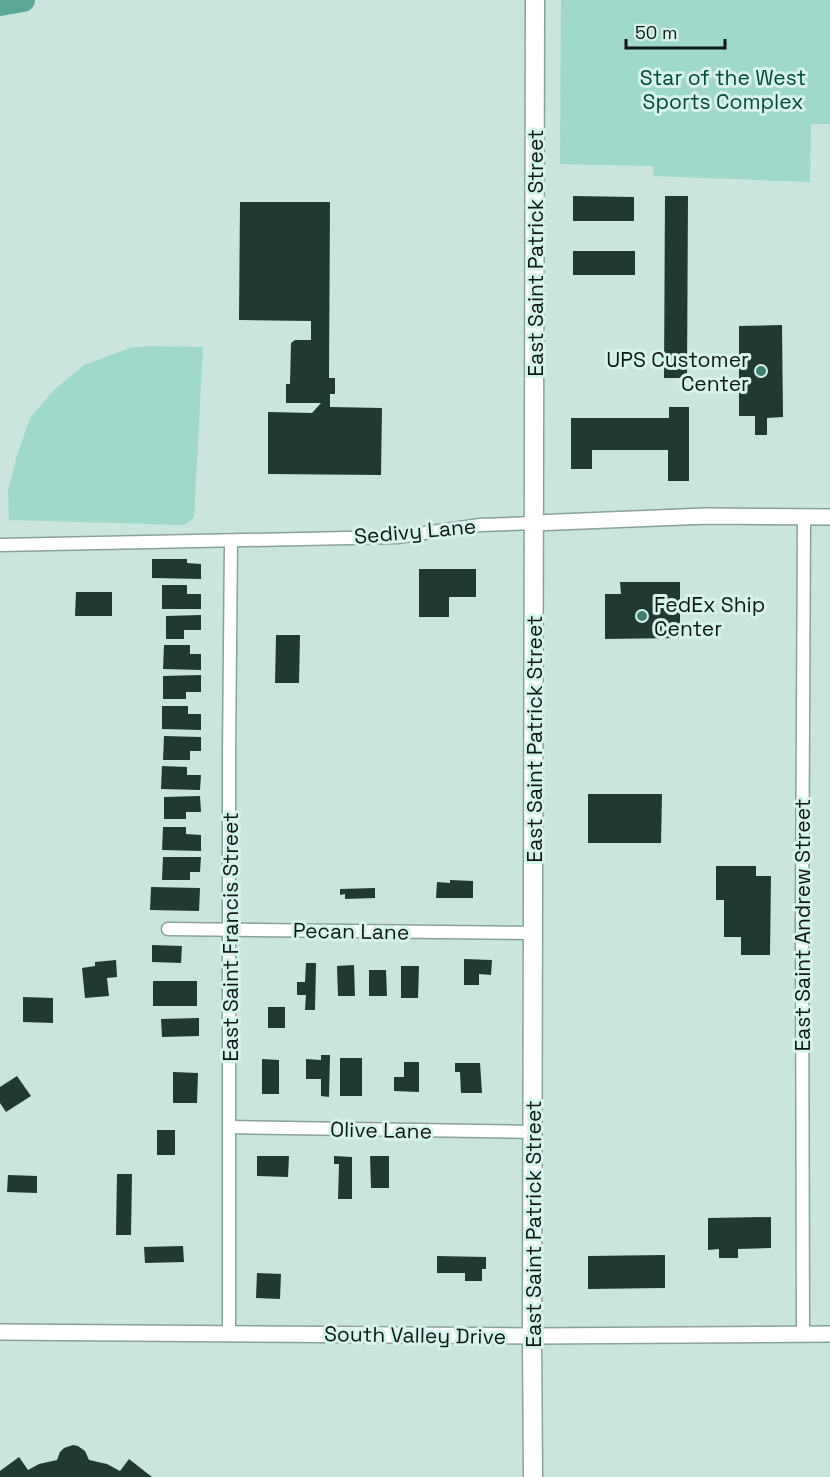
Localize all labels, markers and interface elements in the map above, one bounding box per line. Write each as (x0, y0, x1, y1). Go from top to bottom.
scale bar (626, 12, 725, 50)
text: 50 m (635, 21, 677, 44)
park label: Star of the West Sports Complex (640, 64, 806, 115)
street label: East Saint Patrick Street (522, 129, 549, 377)
place label: UPS Customer Center (606, 346, 749, 397)
marker: UPS Customer Center (754, 364, 768, 378)
street label: Sedivy Lane (353, 512, 477, 550)
place label: FedEx Ship Center (654, 591, 765, 642)
marker: FedEx Ship Center (635, 609, 649, 623)
street label: East Saint Patrick Street (521, 615, 548, 863)
street label: East Saint Andrew Street (789, 799, 816, 1051)
street label: East Saint Francis Street (217, 812, 244, 1062)
street label: Pecan Lane (293, 916, 409, 946)
street label: East Saint Patrick Street (520, 1100, 547, 1348)
street label: Olive Lane (330, 1116, 432, 1144)
street label: South Valley Drive (324, 1320, 506, 1350)

